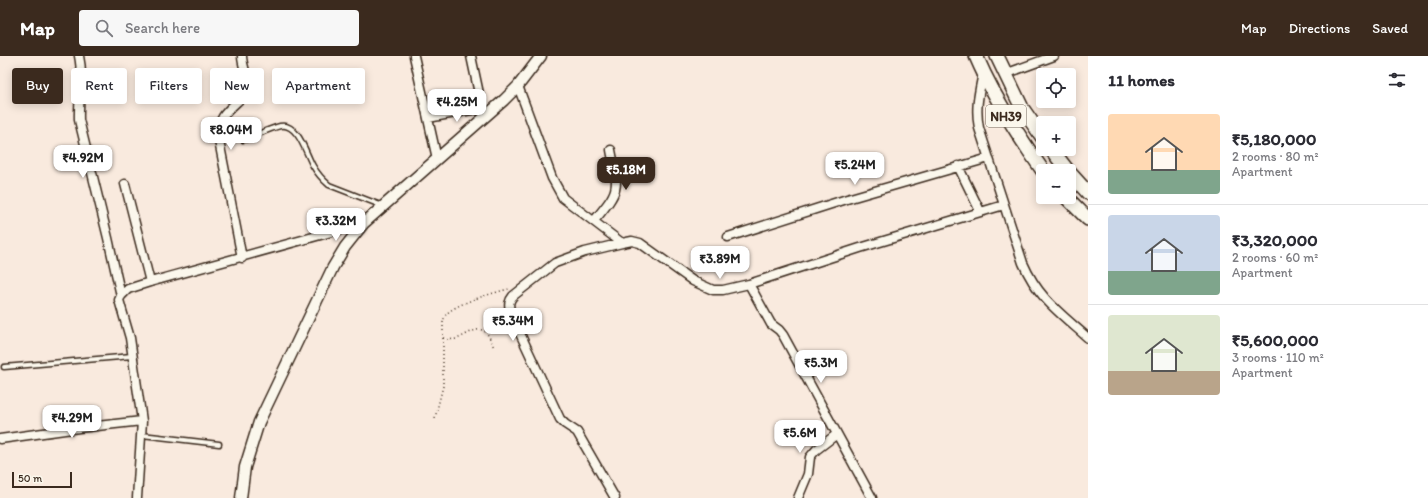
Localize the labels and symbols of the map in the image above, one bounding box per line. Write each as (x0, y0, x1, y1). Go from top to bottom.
pin: ₹4.25M (424, 89, 490, 123)
road number: NH39 (986, 105, 1026, 127)
pin: ₹8.04M (198, 117, 264, 151)
pin: ₹4.92M (50, 145, 116, 179)
pin: ₹5.24M (822, 152, 888, 186)
pin: ₹5.18M (593, 157, 659, 191)
pin: ₹3.32M (303, 208, 369, 242)
pin: ₹3.89M (687, 246, 753, 280)
pin: ₹5.34M (480, 308, 546, 342)
pin: ₹5.3M (793, 350, 849, 384)
pin: ₹4.29M (39, 405, 105, 439)
pin: ₹5.6M (772, 420, 828, 454)
scale bar (12, 470, 72, 489)

